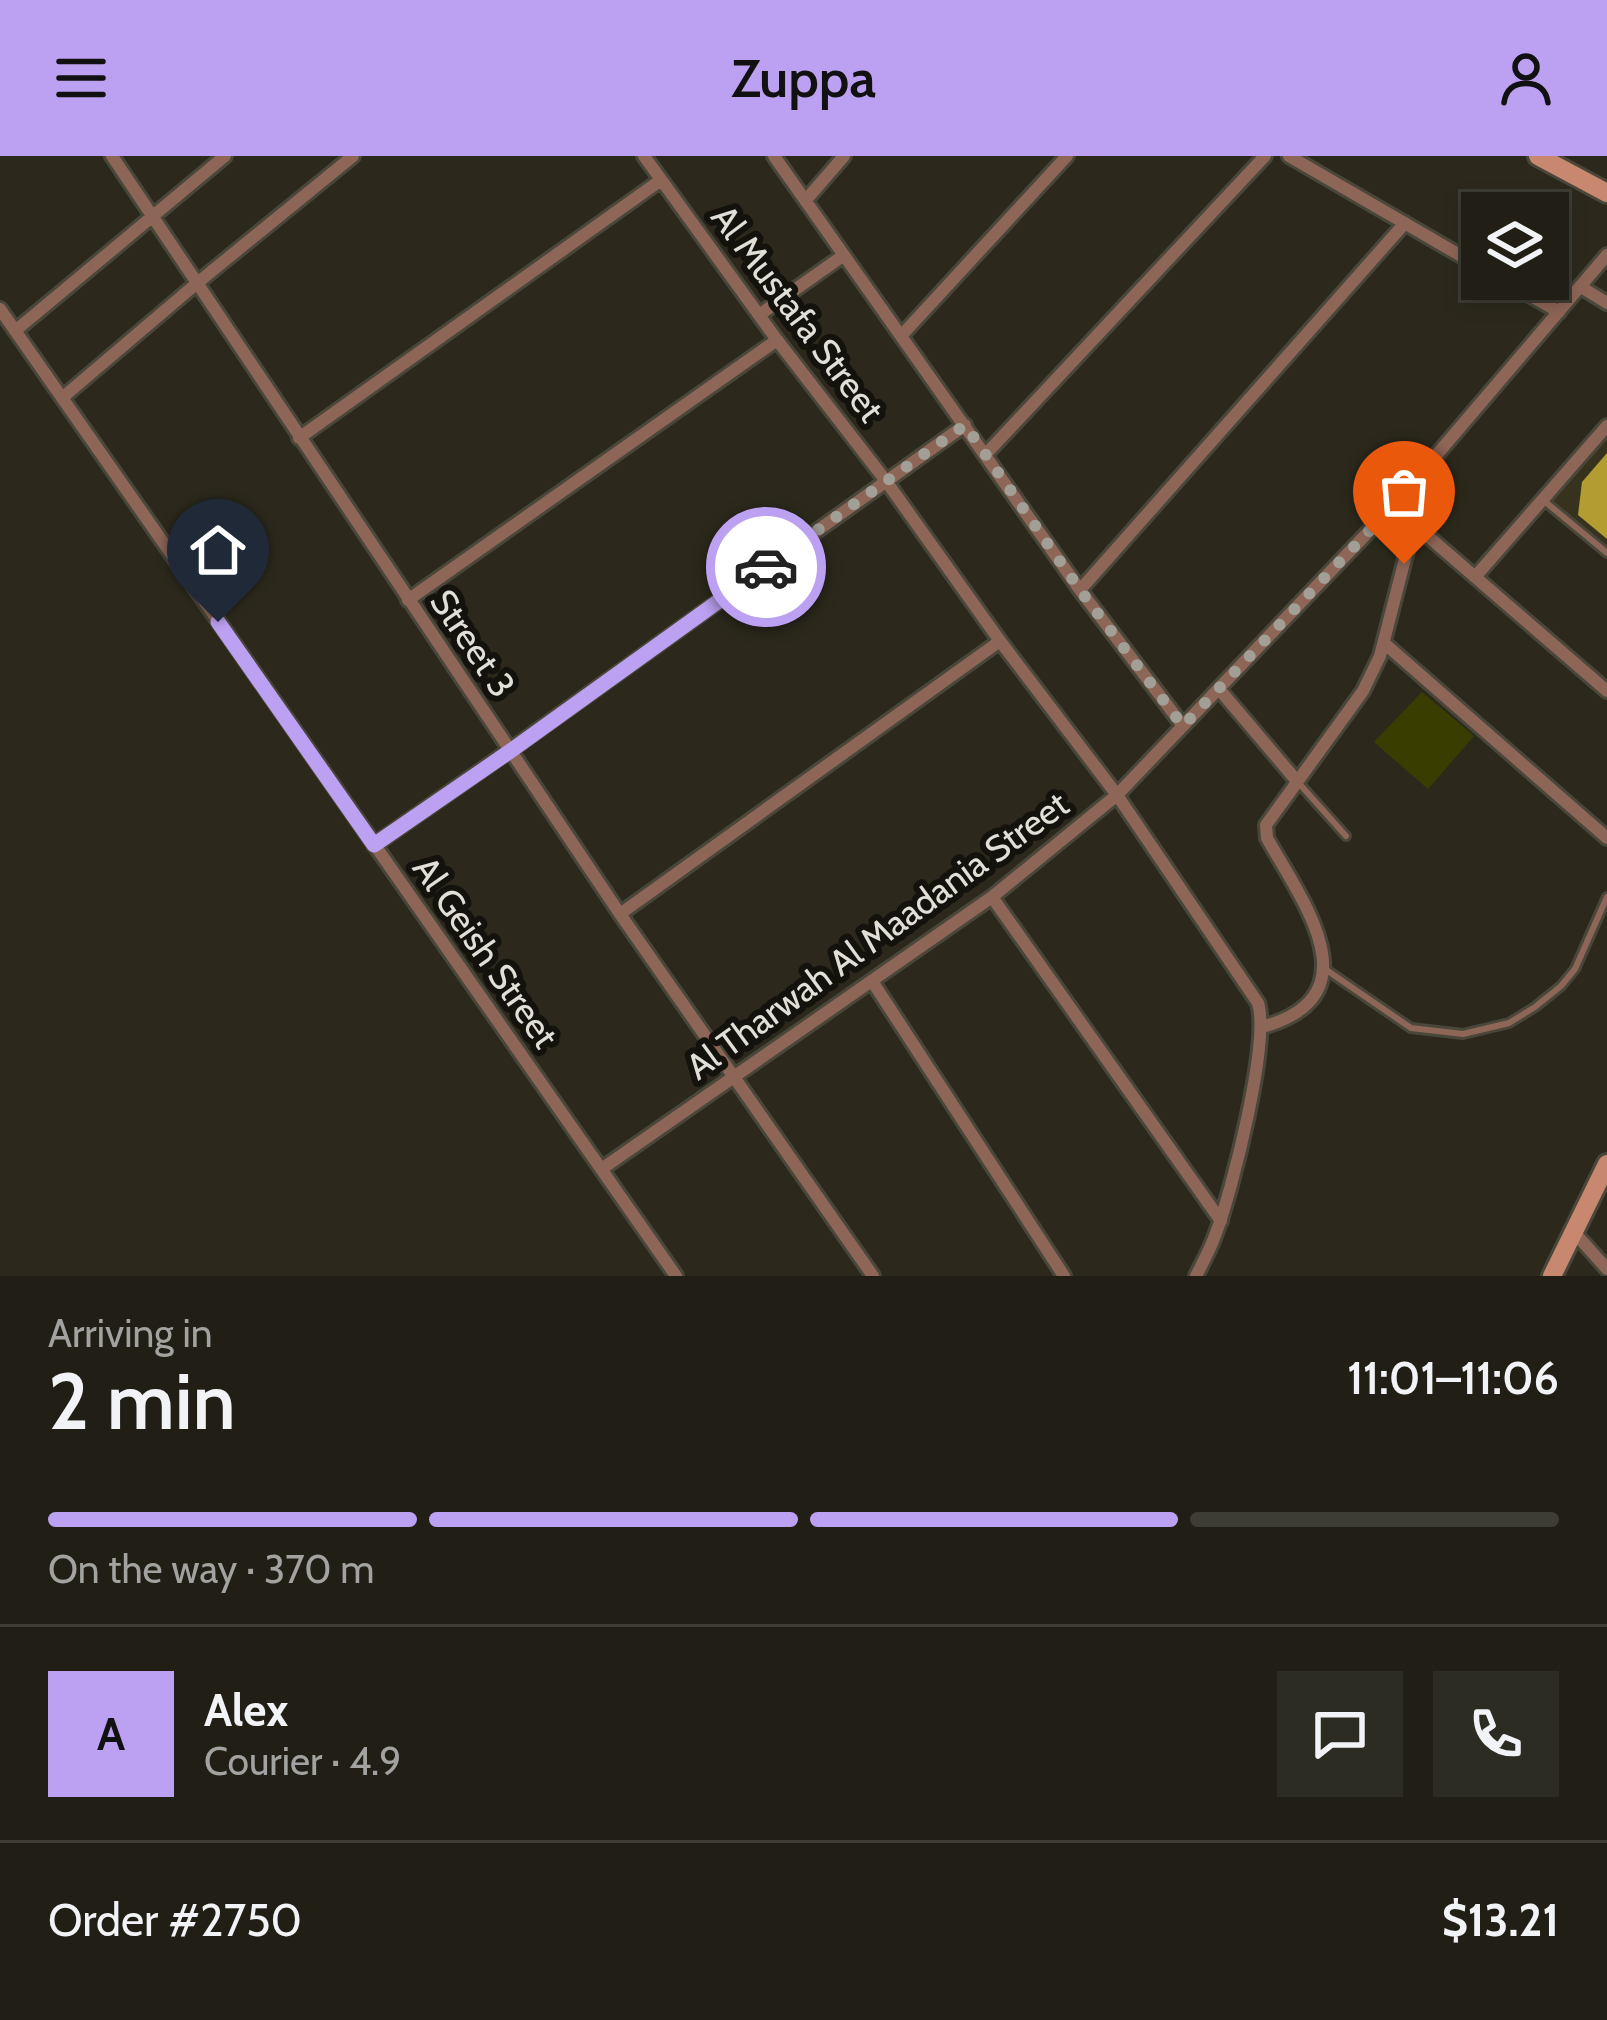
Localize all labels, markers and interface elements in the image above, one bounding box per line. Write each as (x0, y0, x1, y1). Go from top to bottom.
icon: menu (48, 45, 114, 111)
text: Zuppa (731, 45, 876, 111)
icon: person (1493, 45, 1559, 111)
map controls (1461, 192, 1569, 300)
button: layers (1461, 192, 1569, 300)
street label: Al Mustafa Street (702, 196, 894, 430)
pin (1353, 441, 1455, 564)
icon: bag (1371, 459, 1437, 525)
pin (167, 499, 269, 622)
courier (706, 507, 826, 627)
icon: home (185, 517, 251, 583)
icon: car (733, 534, 799, 600)
street label: Street 3 (421, 581, 525, 705)
street label: Al Tharwah Al Maadania Street (677, 782, 1077, 1088)
street label: Al Geish Street (404, 848, 568, 1056)
text: Arriving in (48, 1309, 212, 1357)
text: 11:01–11:06 (1347, 1351, 1559, 1405)
text: 2 min (48, 1354, 236, 1449)
text: On the way · 370 m (48, 1545, 375, 1593)
button: chat (1277, 1671, 1403, 1797)
button: phone (1433, 1671, 1559, 1797)
text: Alex (204, 1683, 288, 1737)
text: A (97, 1707, 125, 1761)
text: Courier · 4.9 (204, 1737, 401, 1785)
text: Order #2750 (48, 1893, 302, 1947)
text: $13.21 (1442, 1893, 1559, 1947)

